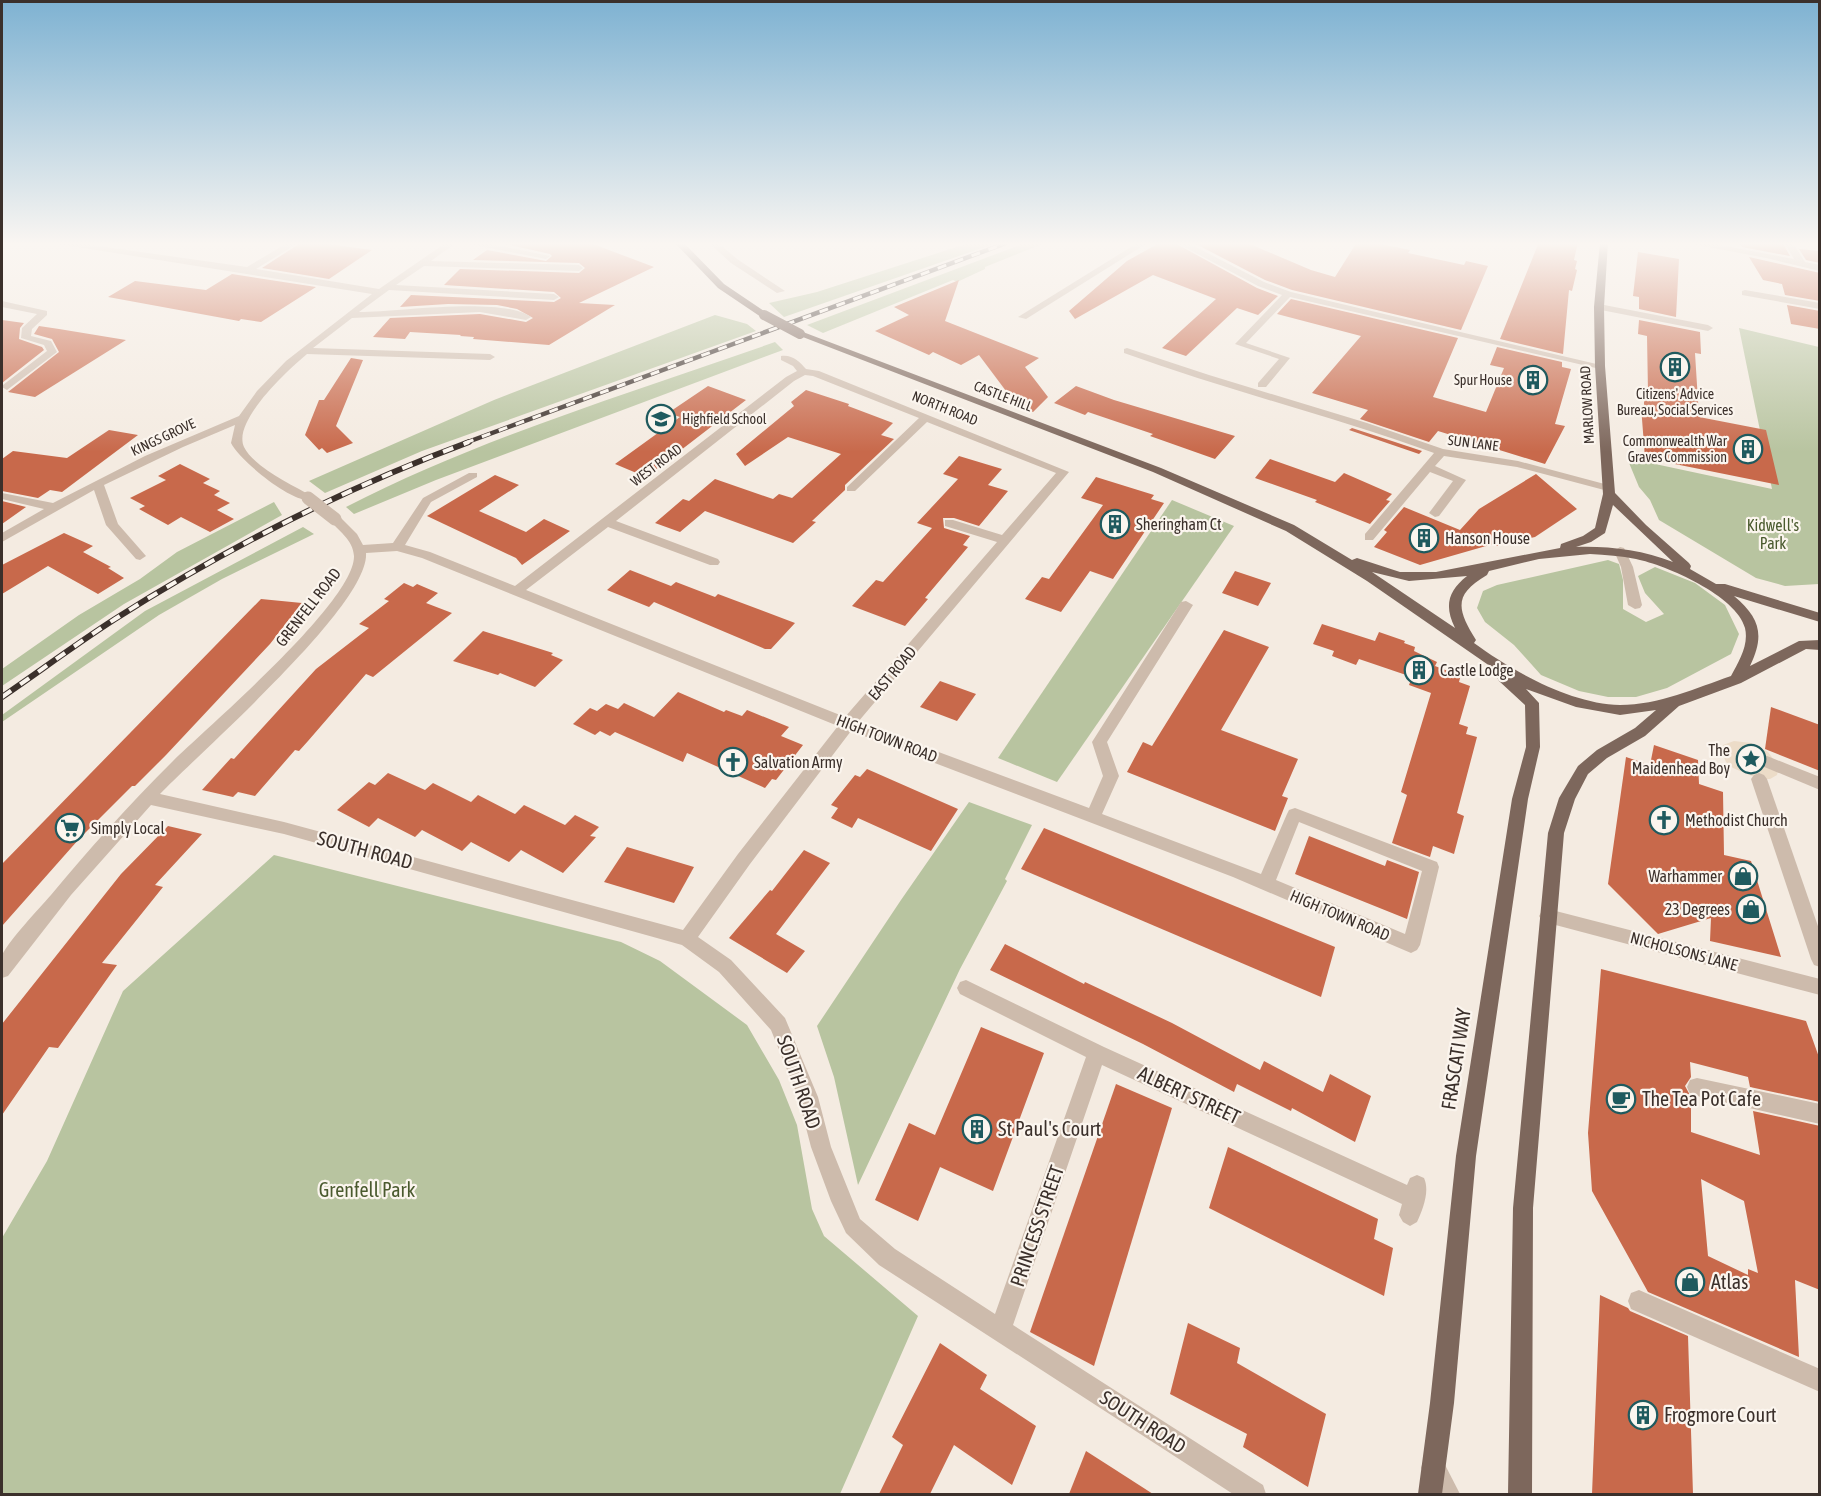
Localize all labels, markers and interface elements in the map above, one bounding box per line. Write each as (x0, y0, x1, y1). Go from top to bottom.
building icon: Citizens' Advice Bureau, Social Services (1659, 351, 1691, 383)
building icon: Spur House (1517, 364, 1549, 396)
street label: MARLOW ROAD (1577, 365, 1597, 444)
place label: Spur House (1454, 372, 1512, 388)
street label: CASTLE HILL (972, 378, 1035, 415)
place label: Citizens' Advice Bureau, Social Services (1617, 386, 1733, 418)
street label: NORTH ROAD (910, 388, 980, 428)
school or university icon: Highfield School (645, 403, 677, 435)
place label: Highfield School (682, 411, 767, 427)
street label: KINGS GROVE (128, 415, 198, 459)
street label: SUN LANE (1447, 432, 1499, 454)
place label: Commonwealth War Graves Commission (1623, 433, 1728, 465)
building icon: Commonwealth War Graves Commission (1732, 433, 1764, 465)
street label: WEST ROAD (627, 441, 685, 489)
building icon: Sheringham Ct (1099, 508, 1131, 540)
place label: Sheringham Ct (1136, 515, 1222, 534)
park label: Kidwell's Park (1747, 516, 1800, 552)
building icon: Hanson House (1408, 522, 1440, 554)
place label: Hanson House (1445, 529, 1530, 547)
street label: GRENFELL ROAD (272, 564, 344, 650)
street label: EAST ROAD (864, 642, 920, 704)
building icon: Castle Lodge (1403, 654, 1435, 686)
place label: Castle Lodge (1440, 661, 1514, 680)
street label: HIGH TOWN ROAD (834, 711, 940, 765)
place label: The Maidenhead Boy (1632, 741, 1730, 778)
place icon: The Maidenhead Boy (1735, 743, 1767, 775)
church icon: Salvation Army (717, 746, 749, 778)
place label: Salvation Army (754, 753, 843, 772)
church icon: Methodist Church (1648, 804, 1680, 836)
place label: Methodist Church (1685, 811, 1788, 829)
supermarket icon: Simply Local (54, 812, 86, 844)
place label: Simply Local (91, 819, 165, 838)
street label: SOUTH ROAD (315, 826, 415, 873)
shop icon: Warhammer (1727, 860, 1759, 892)
place label: Warhammer (1648, 867, 1722, 885)
street label: HIGH TOWN ROAD (1287, 886, 1393, 944)
shop icon: 23 Degrees (1735, 893, 1767, 925)
place label: 23 Degrees (1665, 900, 1730, 919)
street label: NICHOLSONS LANE (1628, 928, 1740, 974)
street label: FRASCATI WAY (1436, 1006, 1475, 1111)
street label: SOUTH ROAD (773, 1032, 826, 1132)
street label: ALBERT STREET (1134, 1061, 1244, 1128)
cafe icon: The Tea Pot Cafe (1605, 1083, 1637, 1115)
place label: The Tea Pot Cafe (1642, 1087, 1761, 1110)
building icon: St Paul's Court (961, 1113, 993, 1145)
place label: St Paul's Court (998, 1117, 1101, 1140)
street label: PRINCESS STREET (1005, 1162, 1068, 1290)
park label: Grenfell Park (319, 1178, 416, 1201)
shop icon: Atlas (1674, 1266, 1706, 1298)
place label: Atlas (1711, 1270, 1748, 1293)
street label: SOUTH ROAD (1096, 1385, 1190, 1458)
building icon: Frogmore Court (1627, 1399, 1659, 1431)
place label: Frogmore Court (1664, 1403, 1777, 1426)

